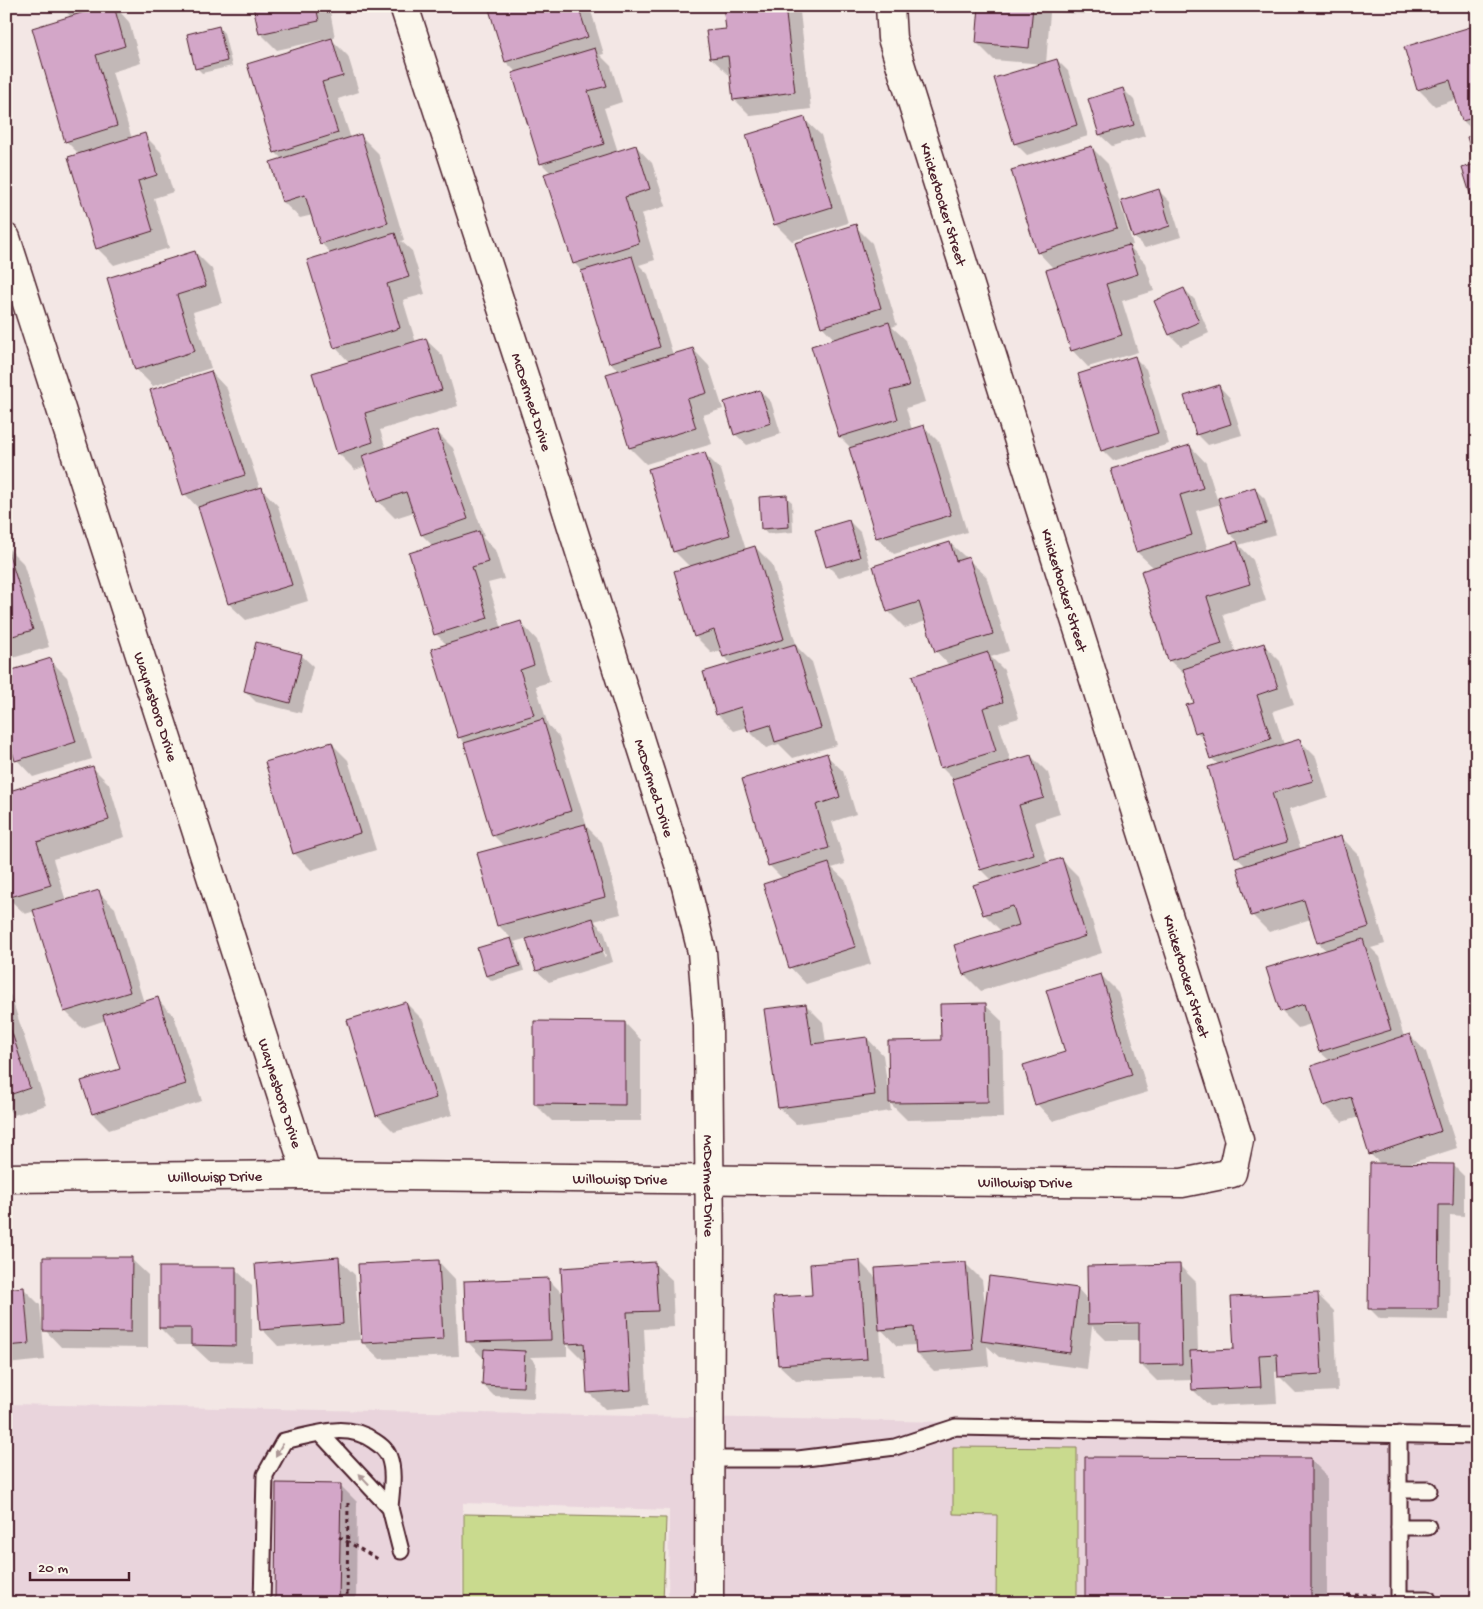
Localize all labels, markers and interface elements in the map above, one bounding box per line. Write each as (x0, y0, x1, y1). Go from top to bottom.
street label: Knickerbocker Street (915, 141, 970, 270)
street label: McDermed Drive (506, 351, 554, 454)
street label: Knickerbocker Street (1036, 527, 1091, 656)
street label: Waynesboro Drive (129, 650, 181, 764)
street label: McDermed Drive (629, 737, 677, 840)
street label: Knickerbocker Street (1158, 913, 1213, 1042)
street label: Waynesboro Drive (253, 1037, 305, 1151)
street label: McDermed Drive (698, 1135, 717, 1237)
street label: Willowisp Drive (168, 1168, 263, 1187)
street label: Willowisp Drive (573, 1171, 668, 1190)
street label: Willowisp Drive (978, 1175, 1073, 1193)
one-way arrow (274, 1444, 283, 1457)
one-way arrow (358, 1474, 370, 1486)
scale bar (30, 1549, 129, 1581)
text: 20 m (38, 1560, 68, 1578)

